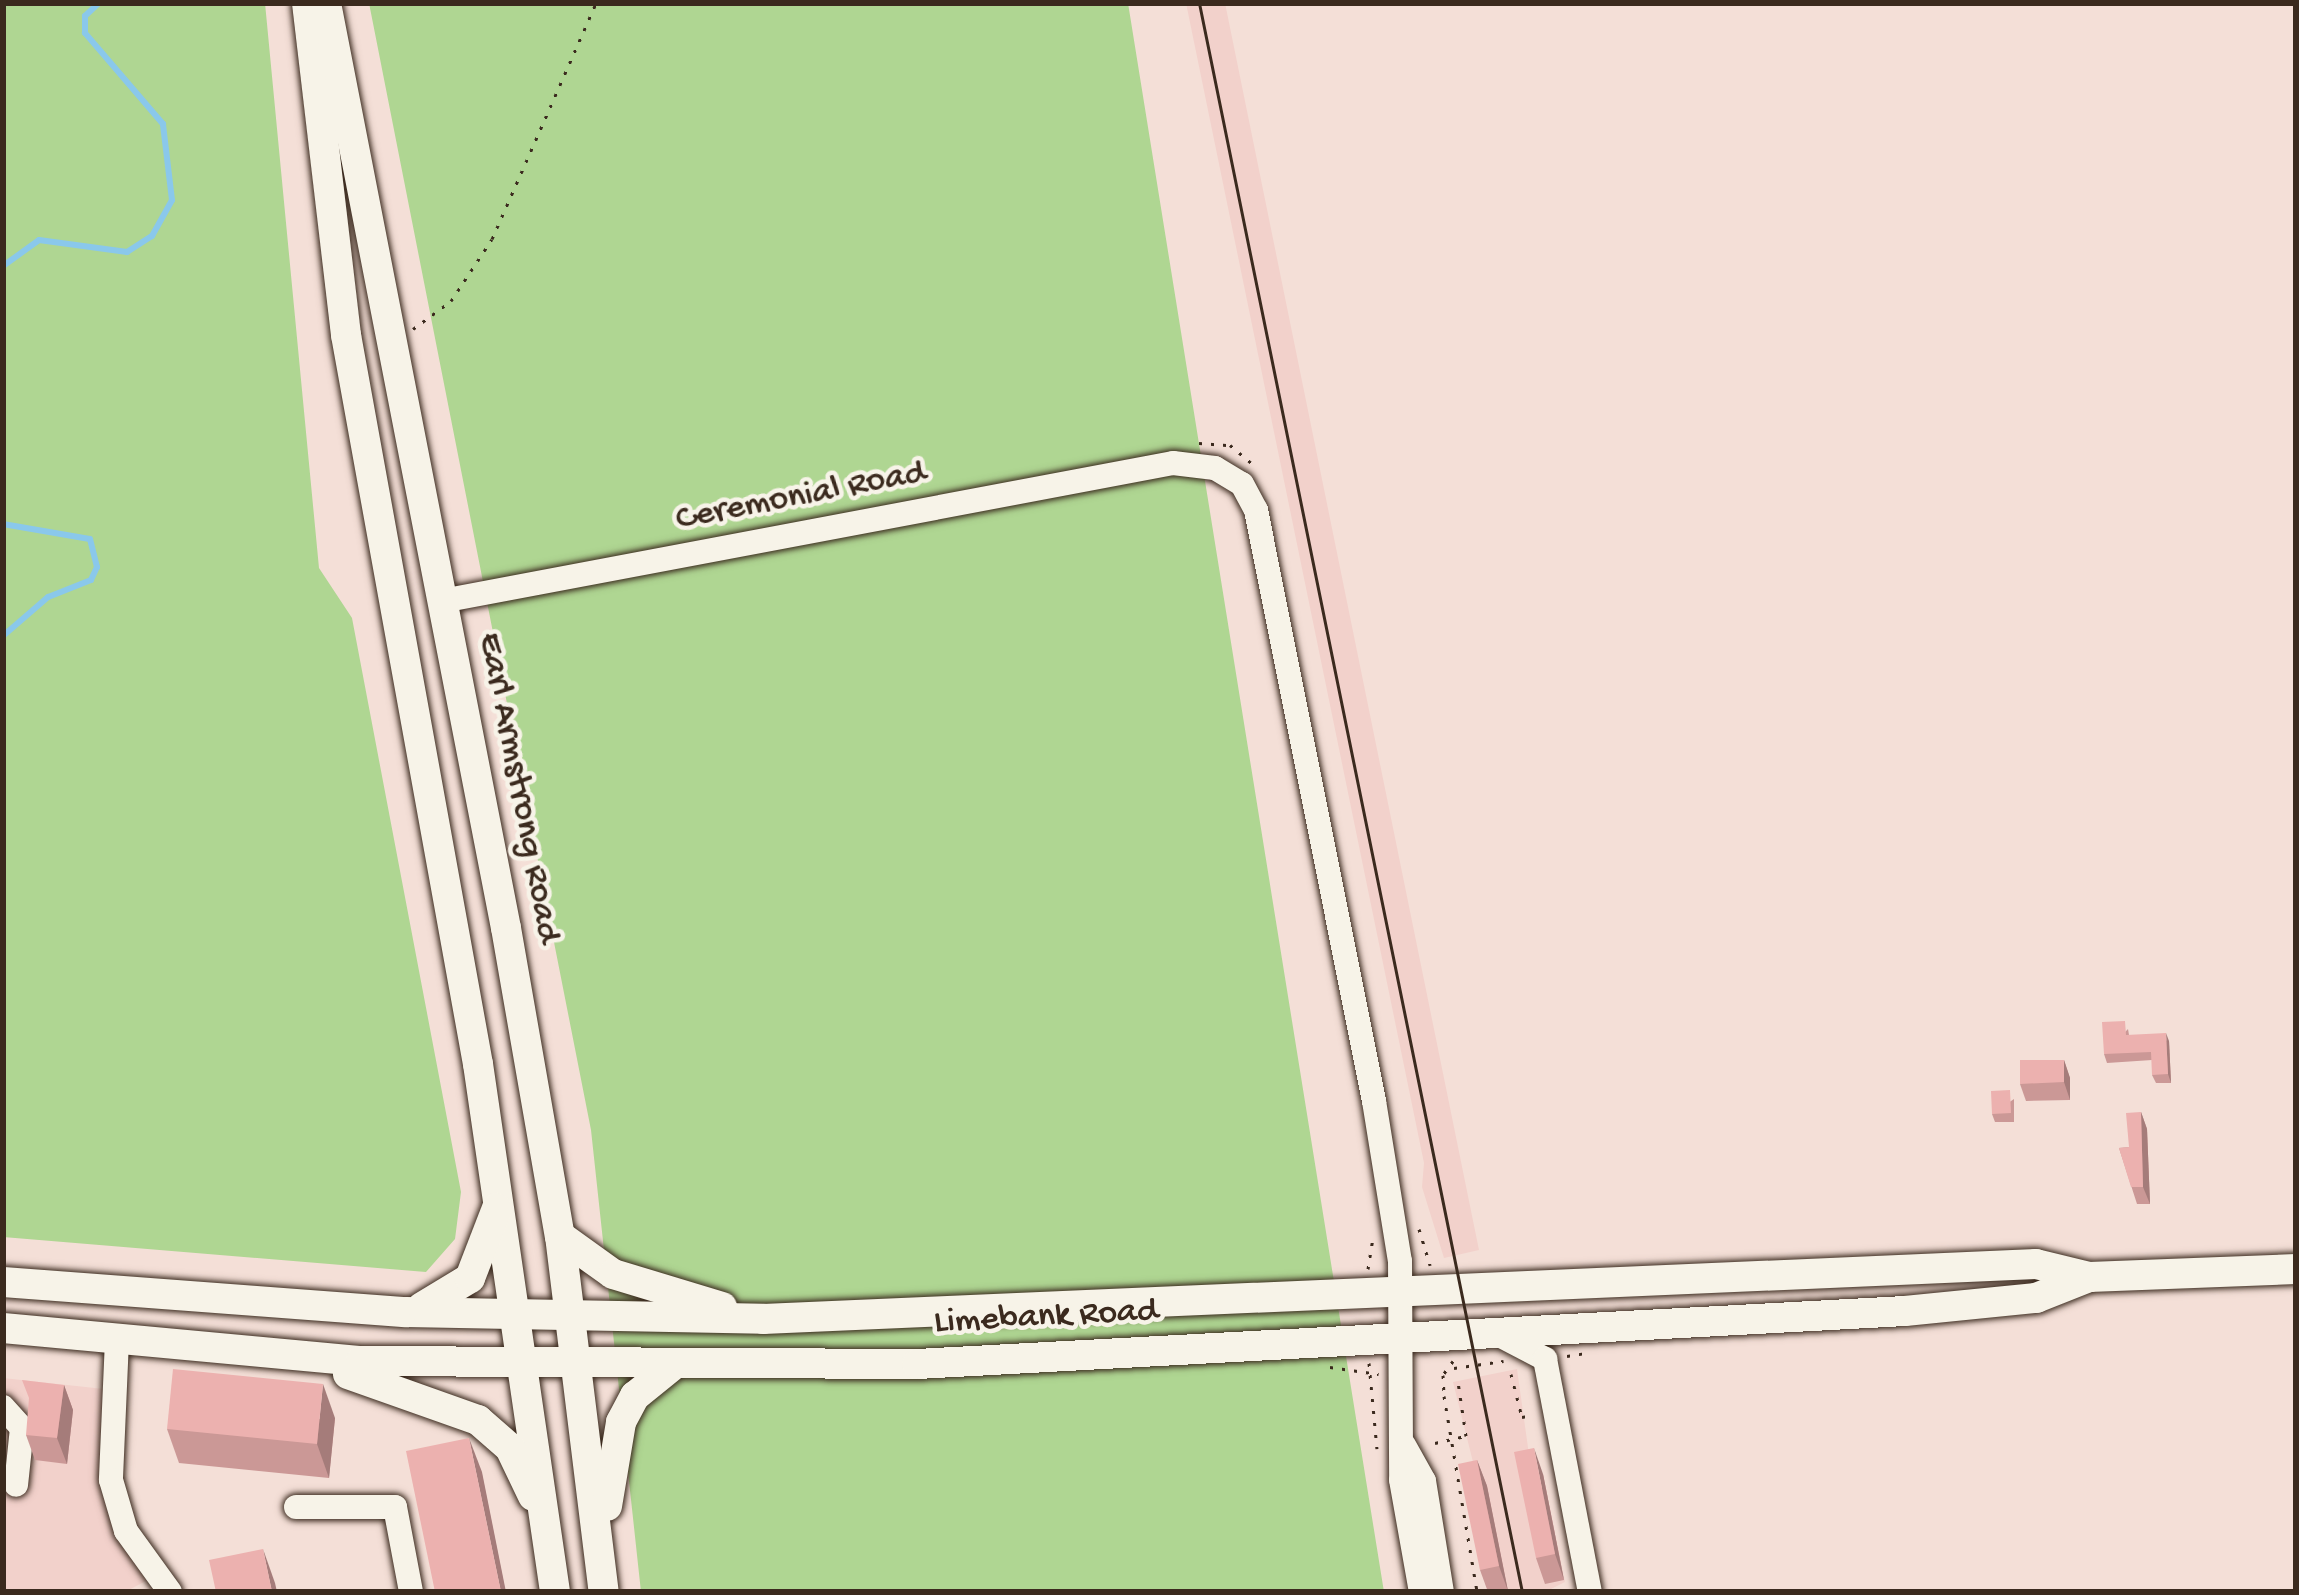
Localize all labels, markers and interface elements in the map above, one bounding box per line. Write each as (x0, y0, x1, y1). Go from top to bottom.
street label: Ceremonial Road (672, 452, 930, 542)
street label: Earl Armstrong Road (467, 629, 569, 947)
street label: Limebank Road (933, 1291, 1159, 1345)

